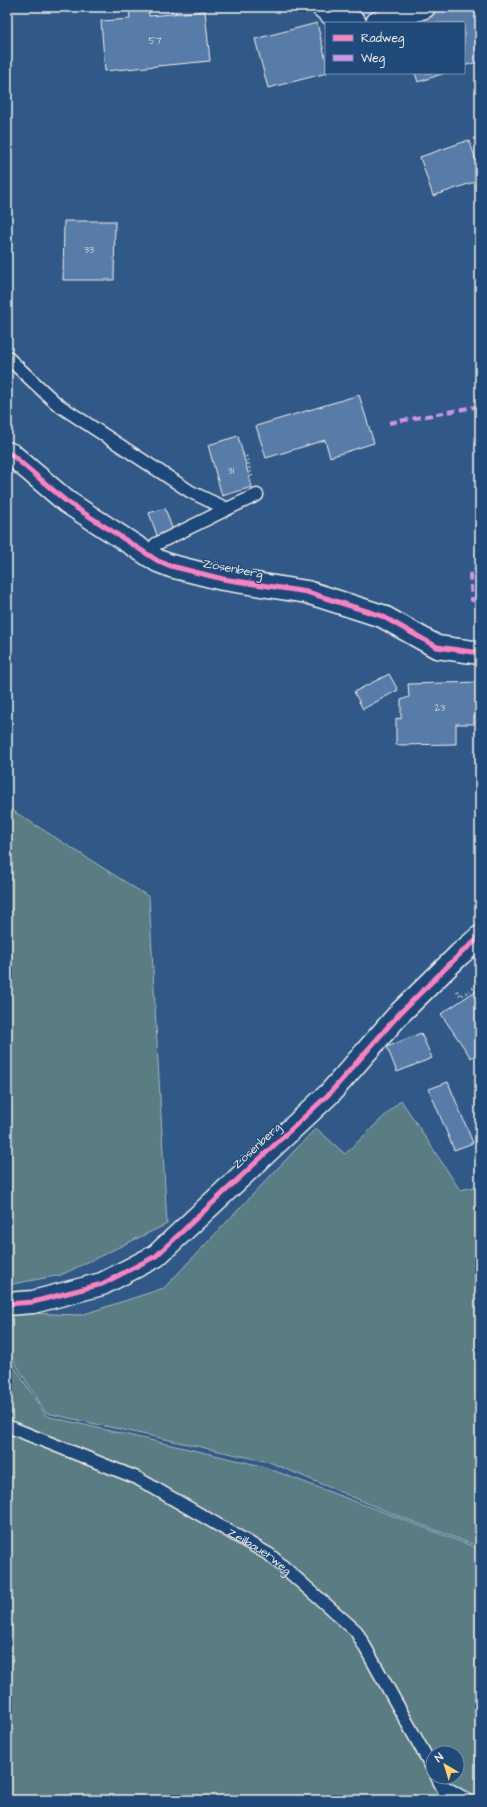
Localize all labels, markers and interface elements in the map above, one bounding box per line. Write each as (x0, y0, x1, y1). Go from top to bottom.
legend (325, 22, 465, 74)
text: Radweg (361, 30, 404, 48)
house number: 57 (148, 34, 162, 48)
text: Weg (361, 50, 385, 68)
house number: 33 (84, 243, 94, 257)
house number: 31 (228, 464, 235, 478)
street label: Zösenberg (201, 555, 264, 584)
house number: 23 (435, 701, 445, 715)
street label: Zösenberg (229, 1119, 286, 1174)
street label: Zeilbauerweg (224, 1524, 295, 1580)
north arrow (425, 1745, 465, 1785)
text: N (432, 1749, 447, 1766)

